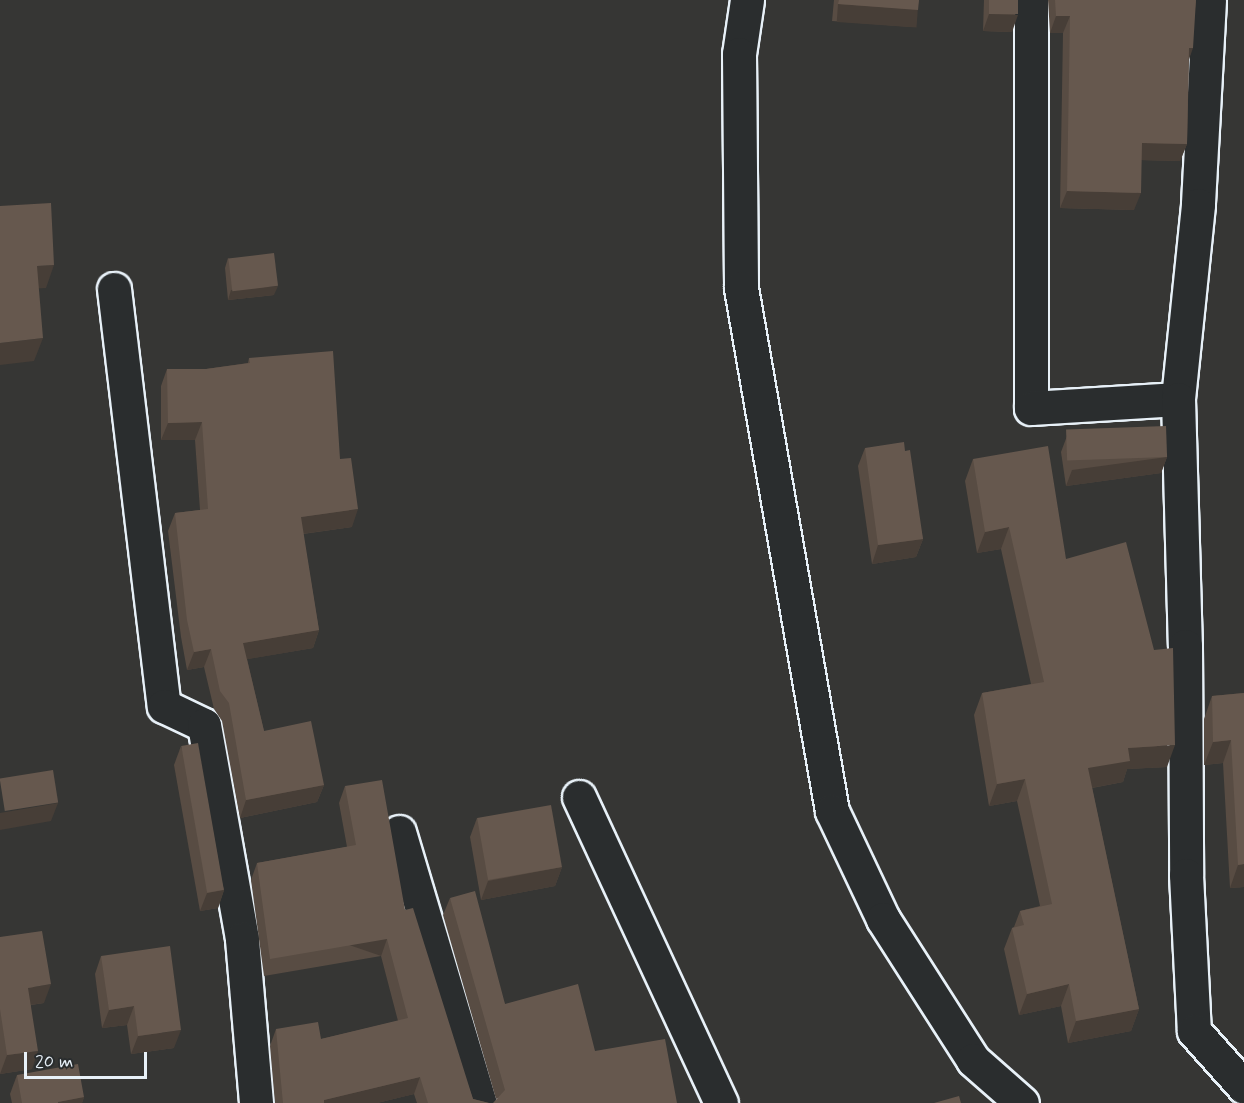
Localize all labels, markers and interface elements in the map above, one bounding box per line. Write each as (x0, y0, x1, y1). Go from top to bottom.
scale bar (27, 1040, 150, 1078)
text: 20 m (35, 1050, 73, 1074)

